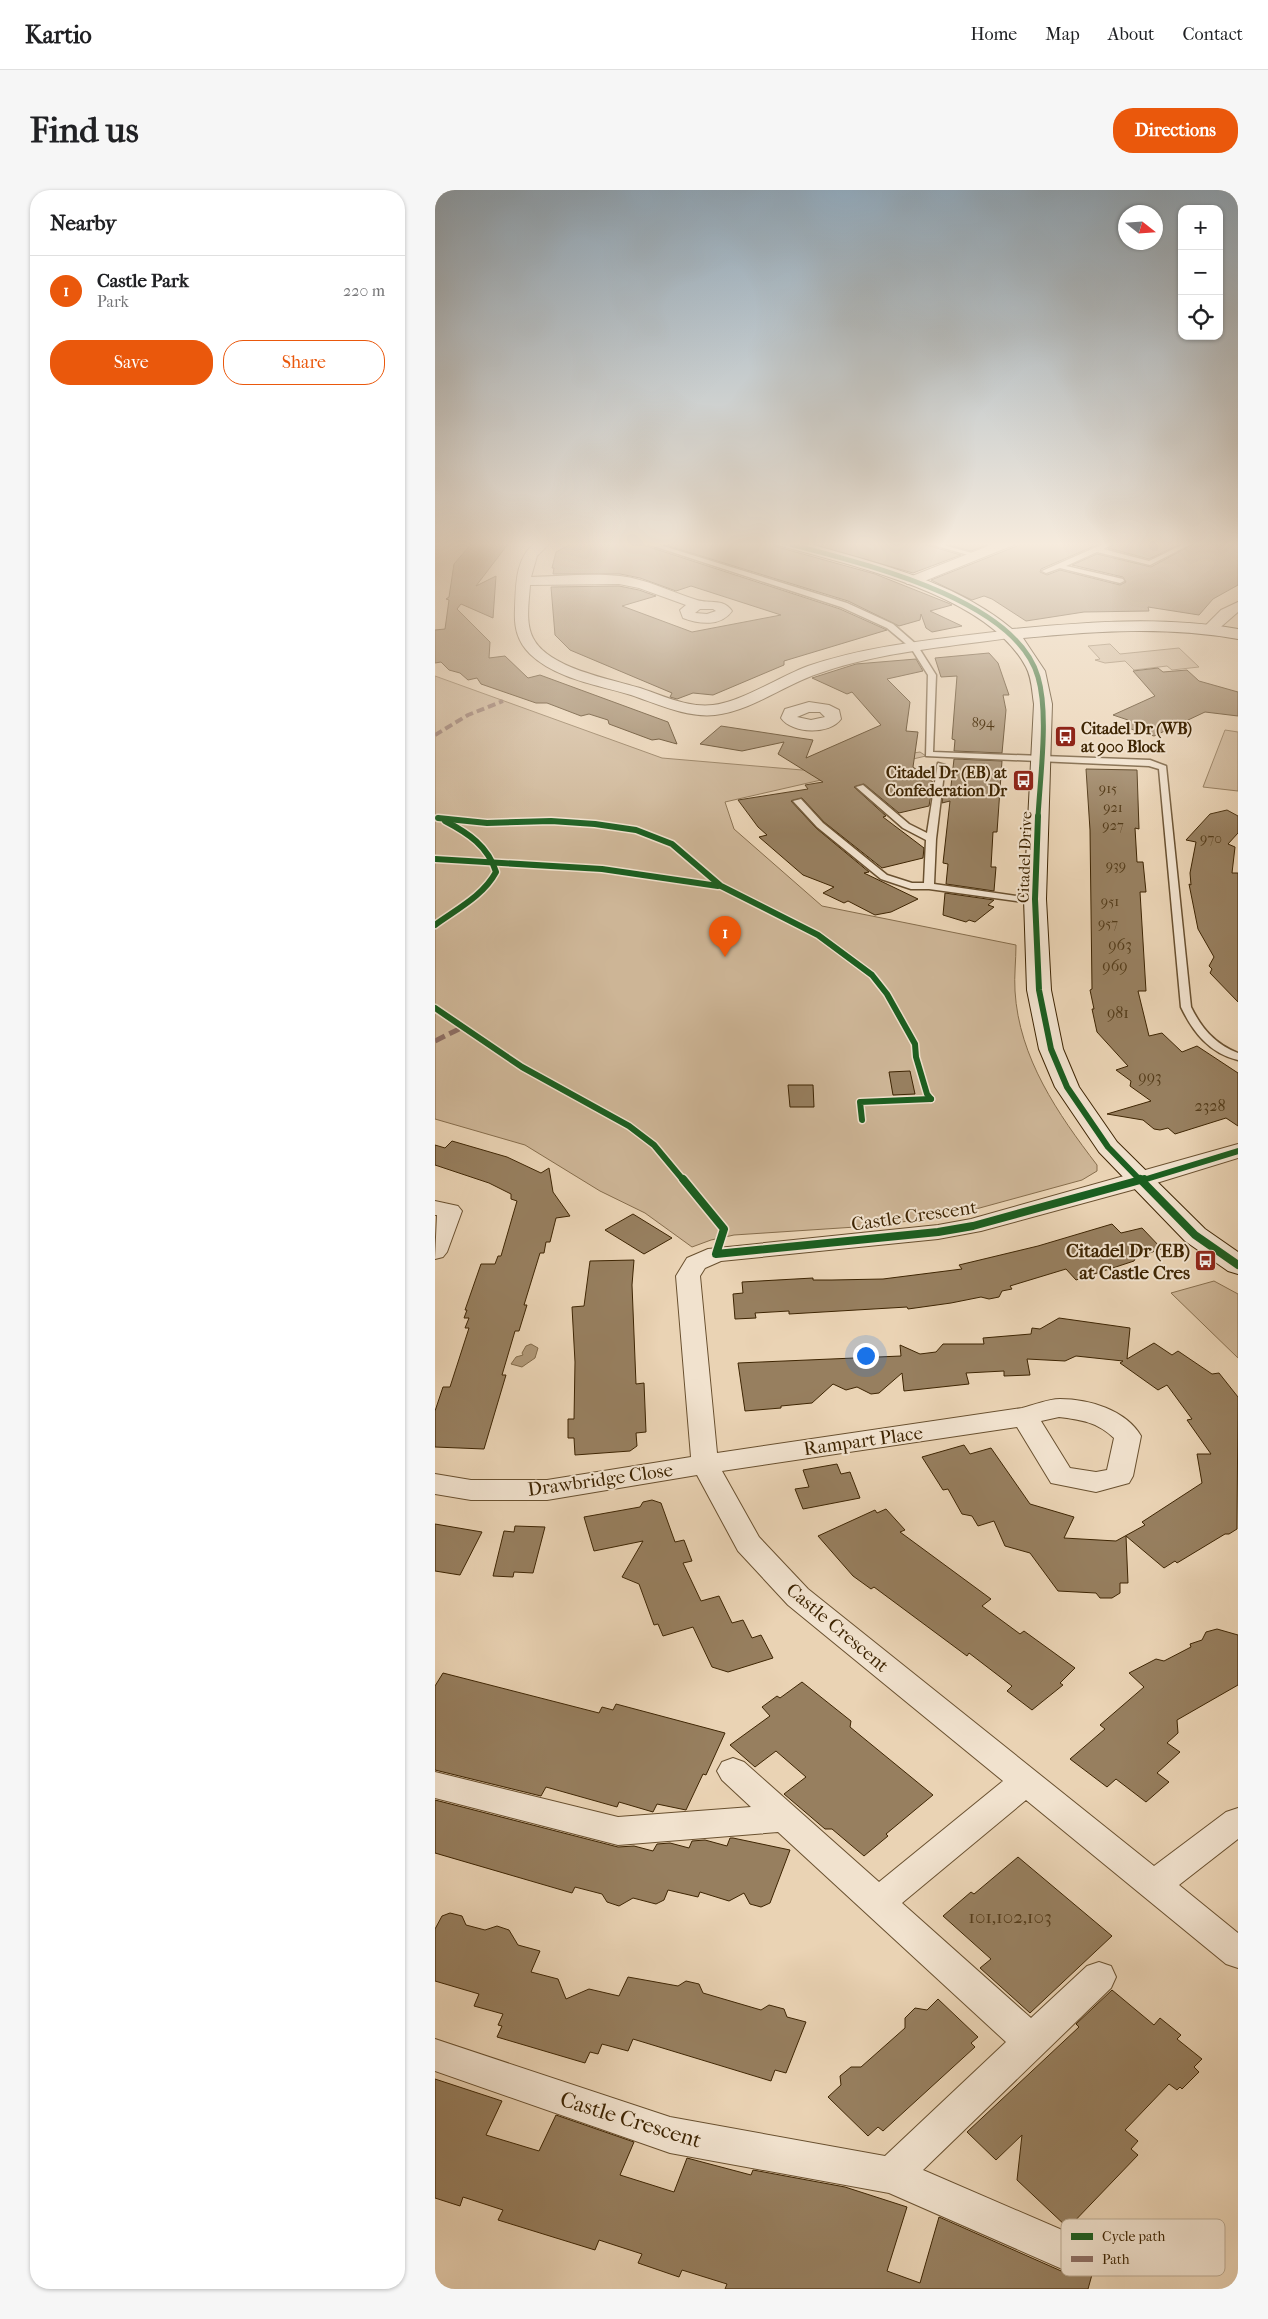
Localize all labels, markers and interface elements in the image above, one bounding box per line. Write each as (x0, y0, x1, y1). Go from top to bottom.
text: Kartio (25, 21, 92, 49)
text: Home (970, 24, 1017, 45)
text: Map (1045, 24, 1080, 45)
text: About (1108, 24, 1154, 45)
text: Contact (1182, 24, 1243, 45)
button: Directions (1113, 108, 1238, 153)
text: Find us (30, 110, 139, 151)
north arrow (1118, 205, 1163, 250)
map controls (1178, 205, 1223, 340)
button: + (1178, 205, 1223, 250)
text: Nearby (50, 211, 116, 235)
button: − (1178, 250, 1223, 295)
text: Castle Park (97, 270, 189, 292)
text: 1 (63, 281, 69, 300)
text: 220 m (343, 281, 385, 300)
text: Park (97, 292, 129, 311)
button: locate (1178, 295, 1223, 340)
button: Save (50, 340, 213, 385)
button: Share (223, 340, 385, 385)
house number: 894 (972, 714, 995, 731)
place label: Citadel Dr (WB) at 900 Block (1081, 719, 1192, 757)
bus stop icon: Citadel Dr (WB) at 900 Block (1053, 725, 1077, 749)
place label: Citadel Dr (EB) at Confederation Dr (885, 763, 1008, 800)
bus stop icon: Citadel Dr (EB) at Confederation Dr (1011, 769, 1035, 793)
house number: 915 (1099, 780, 1117, 797)
house number: 921 (1103, 799, 1123, 816)
street label: Citadel Drive (1013, 811, 1036, 903)
house number: 927 (1102, 817, 1124, 834)
house number: 970 (1200, 830, 1222, 847)
house number: 939 (1106, 857, 1126, 874)
house number: 951 (1101, 893, 1119, 910)
house number: 957 (1098, 915, 1118, 932)
pin: 1 (709, 916, 741, 957)
house number: 963 (1108, 935, 1132, 954)
house number: 969 (1102, 956, 1128, 975)
house number: 981 (1107, 1003, 1129, 1022)
house number: 993 (1138, 1067, 1162, 1086)
house number: 2328 (1194, 1096, 1226, 1115)
street label: Castle Crescent (850, 1196, 979, 1236)
place label: Citadel Dr (EB) at Castle Cres (1066, 1240, 1190, 1284)
bus stop icon: Citadel Dr (EB) at Castle Cres (1194, 1249, 1218, 1273)
your location (853, 1343, 879, 1369)
street label: Rampart Place (802, 1422, 924, 1460)
street label: Drawbridge Close (526, 1459, 674, 1501)
street label: Castle Crescent (782, 1579, 893, 1677)
house number: 101,102,103 (968, 1906, 1052, 1928)
street label: Castle Crescent (557, 2086, 705, 2154)
legend (1061, 2219, 1225, 2276)
text: Cycle path (1102, 2228, 1166, 2245)
text: Path (1102, 2251, 1130, 2268)

